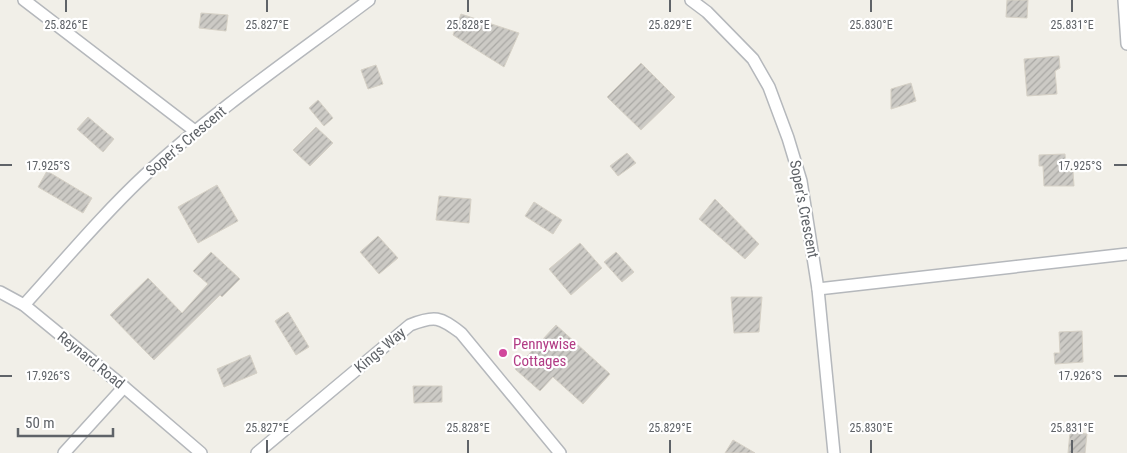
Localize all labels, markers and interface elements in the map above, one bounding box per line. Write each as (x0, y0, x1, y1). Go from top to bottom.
text: 25.826°E (44, 18, 88, 32)
text: 25.827°E (245, 18, 289, 32)
text: 25.828°E (446, 18, 490, 32)
text: 25.829°E (648, 18, 692, 32)
text: 25.830°E (849, 18, 893, 32)
text: 25.831°E (1050, 18, 1094, 32)
street label: Soper's Crescent (142, 102, 230, 180)
text: 17.925°S (26, 159, 70, 173)
street label: Soper's Crescent (786, 159, 822, 259)
text: 17.925°S (1058, 159, 1102, 173)
street label: Kings Way (351, 323, 409, 377)
street label: Reynard Road (54, 328, 128, 392)
place label: Pennywise Cottages (513, 335, 576, 370)
marker: Pennywise Cottages (497, 347, 509, 359)
text: 17.926°S (26, 369, 70, 383)
text: 17.926°S (1058, 369, 1102, 383)
scale bar (18, 406, 112, 438)
text: 50 m (25, 414, 55, 432)
text: 25.827°E (245, 421, 289, 435)
text: 25.828°E (446, 421, 490, 435)
text: 25.829°E (648, 421, 692, 435)
text: 25.830°E (849, 421, 893, 435)
text: 25.831°E (1050, 421, 1094, 435)

